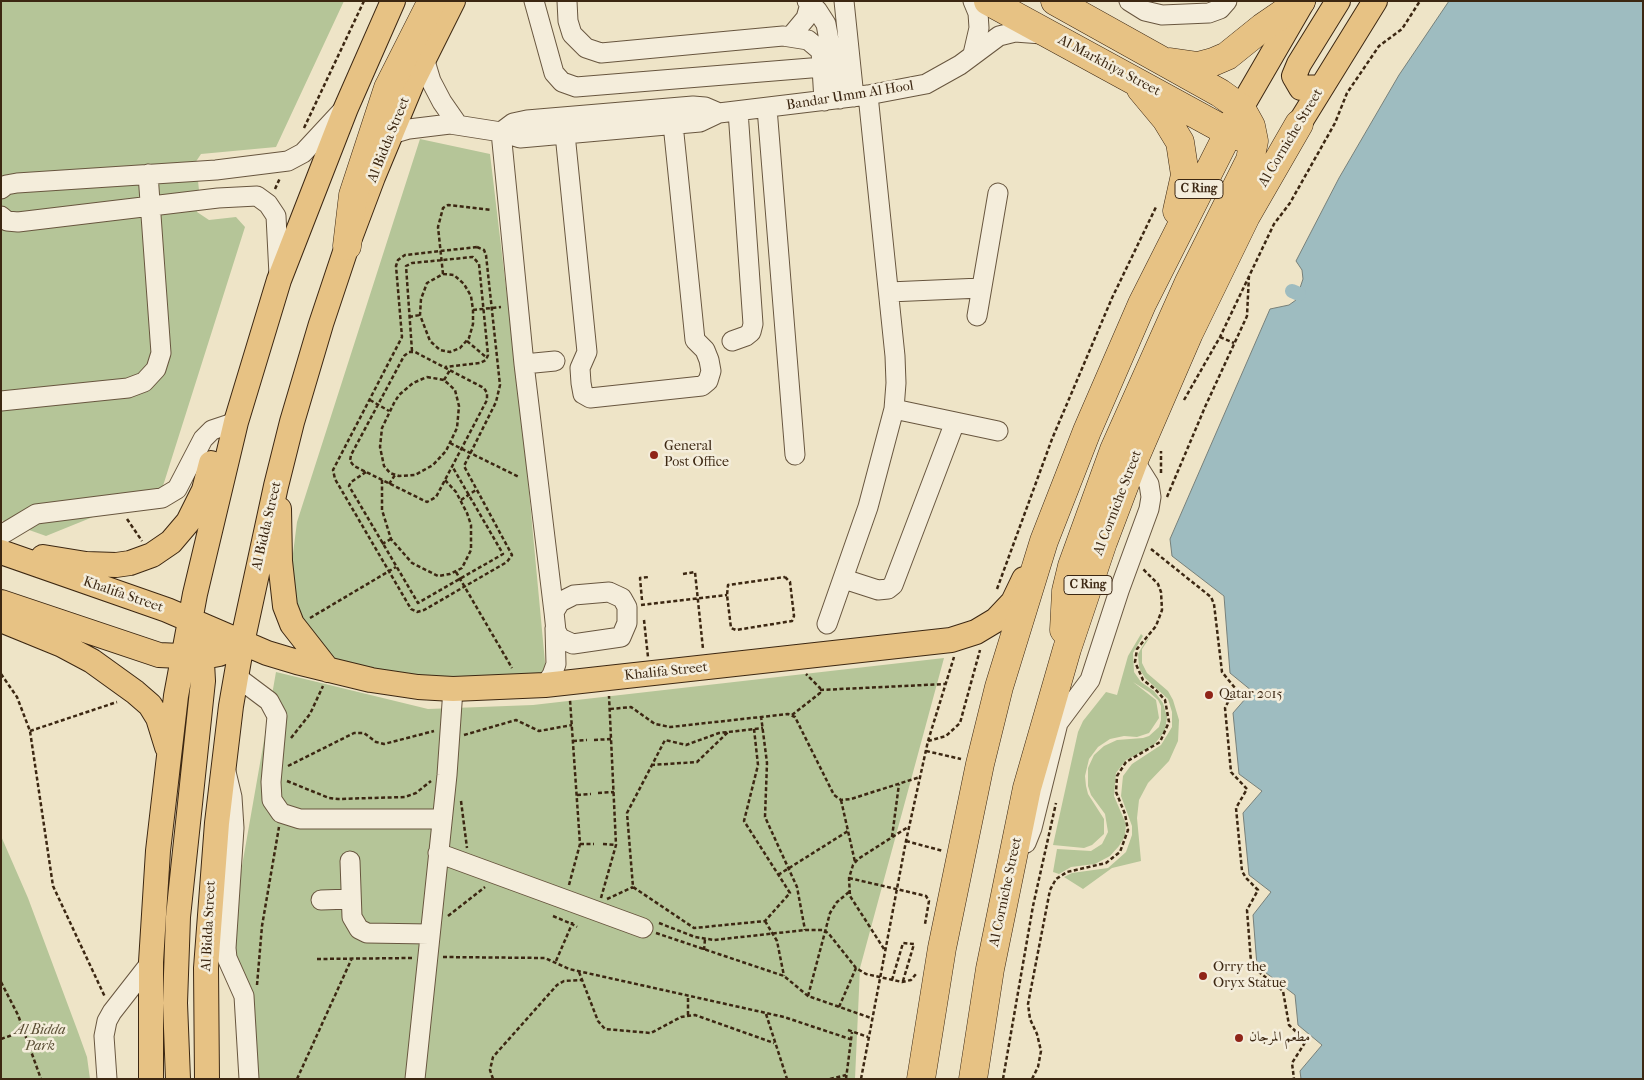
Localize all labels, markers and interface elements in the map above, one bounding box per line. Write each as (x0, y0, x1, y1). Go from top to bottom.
street label: Al Markhiya Street (1055, 32, 1163, 100)
street label: Bandar Umm Al Hool (785, 78, 915, 114)
street label: Al Corniche Street (1255, 86, 1327, 190)
street label: Al Bidda Street (364, 95, 414, 185)
road number: C Ring (1175, 180, 1223, 198)
place label: General Post Office (664, 439, 729, 472)
street label: Al Corniche Street (1090, 448, 1146, 558)
marker: General Post Office (648, 449, 660, 461)
street label: Al Bidda Street (249, 480, 285, 572)
street label: Khalifa Street (81, 573, 165, 617)
road number: C Ring (1064, 576, 1112, 594)
street label: Khalifa Street (624, 659, 708, 685)
place label: Qatar 2015 (1219, 687, 1283, 703)
marker: Qatar 2015 (1203, 689, 1215, 701)
street label: Al Corniche Street (986, 836, 1026, 948)
street label: Al Bidda Street (198, 880, 220, 972)
place label: Orry the Oryx Statue (1213, 960, 1286, 992)
marker: Orry the Oryx Statue (1197, 970, 1209, 982)
park label: Al Bidda Park (14, 1023, 66, 1056)
place label: مطعم المرجان (1249, 1030, 1310, 1046)
marker: مطعم المرجان (1233, 1032, 1245, 1044)

